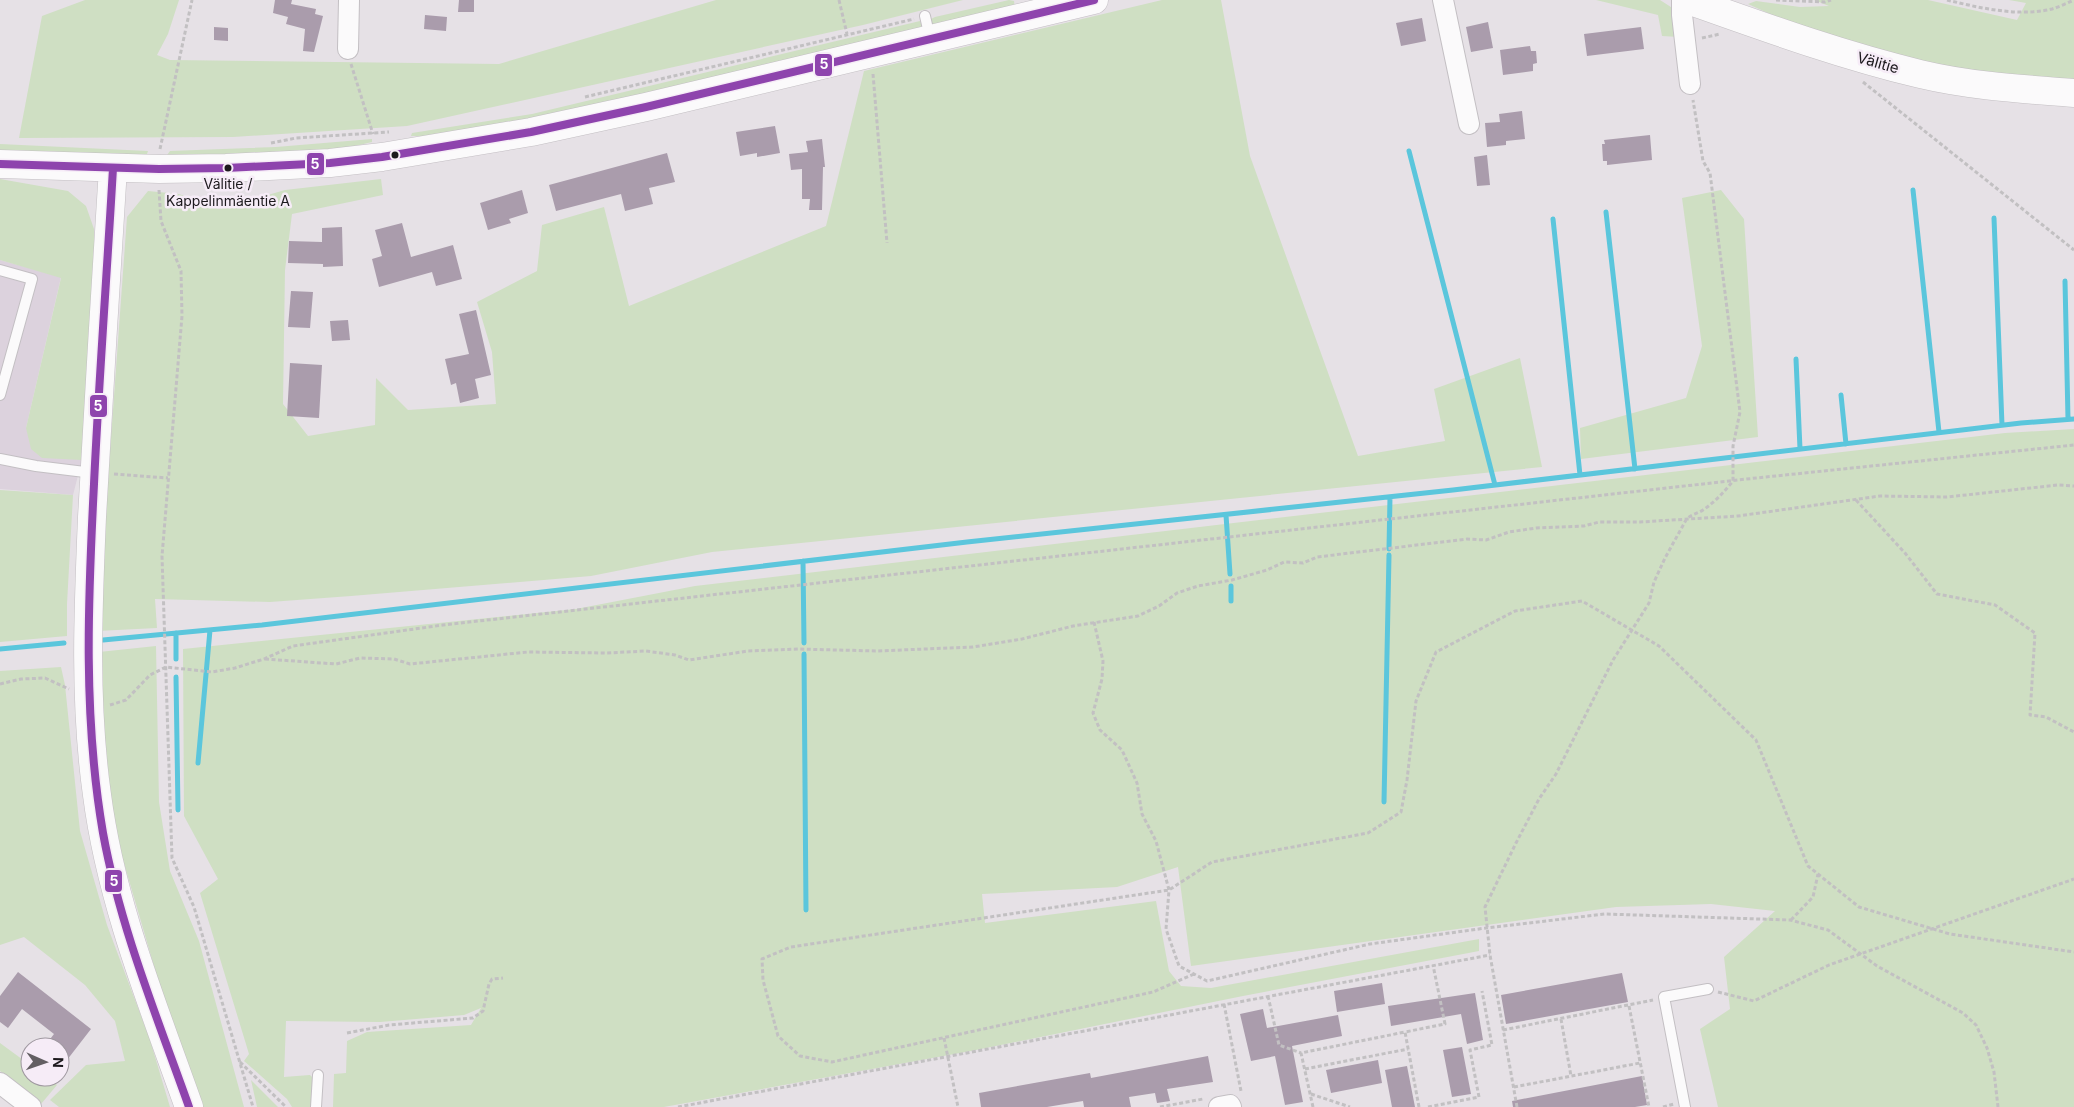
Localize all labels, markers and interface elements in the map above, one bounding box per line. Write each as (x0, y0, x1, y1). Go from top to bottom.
street label: Välitie (1855, 47, 1901, 78)
line badge: 5 (814, 53, 833, 77)
text: 5 (820, 55, 829, 72)
unlabelled marker (390, 150, 400, 160)
line badge: 5 (306, 152, 325, 176)
text: 5 (311, 155, 320, 172)
marker: Välitie / Kappelinmäentie A (223, 163, 233, 173)
place label: Välitie / Kappelinmäentie A (166, 175, 290, 209)
line badge: 5 (89, 394, 108, 418)
text: 5 (94, 397, 103, 414)
line badge: 5 (104, 869, 123, 893)
text: 5 (110, 872, 119, 889)
north arrow (20, 1037, 70, 1087)
text: N (50, 1057, 67, 1068)

